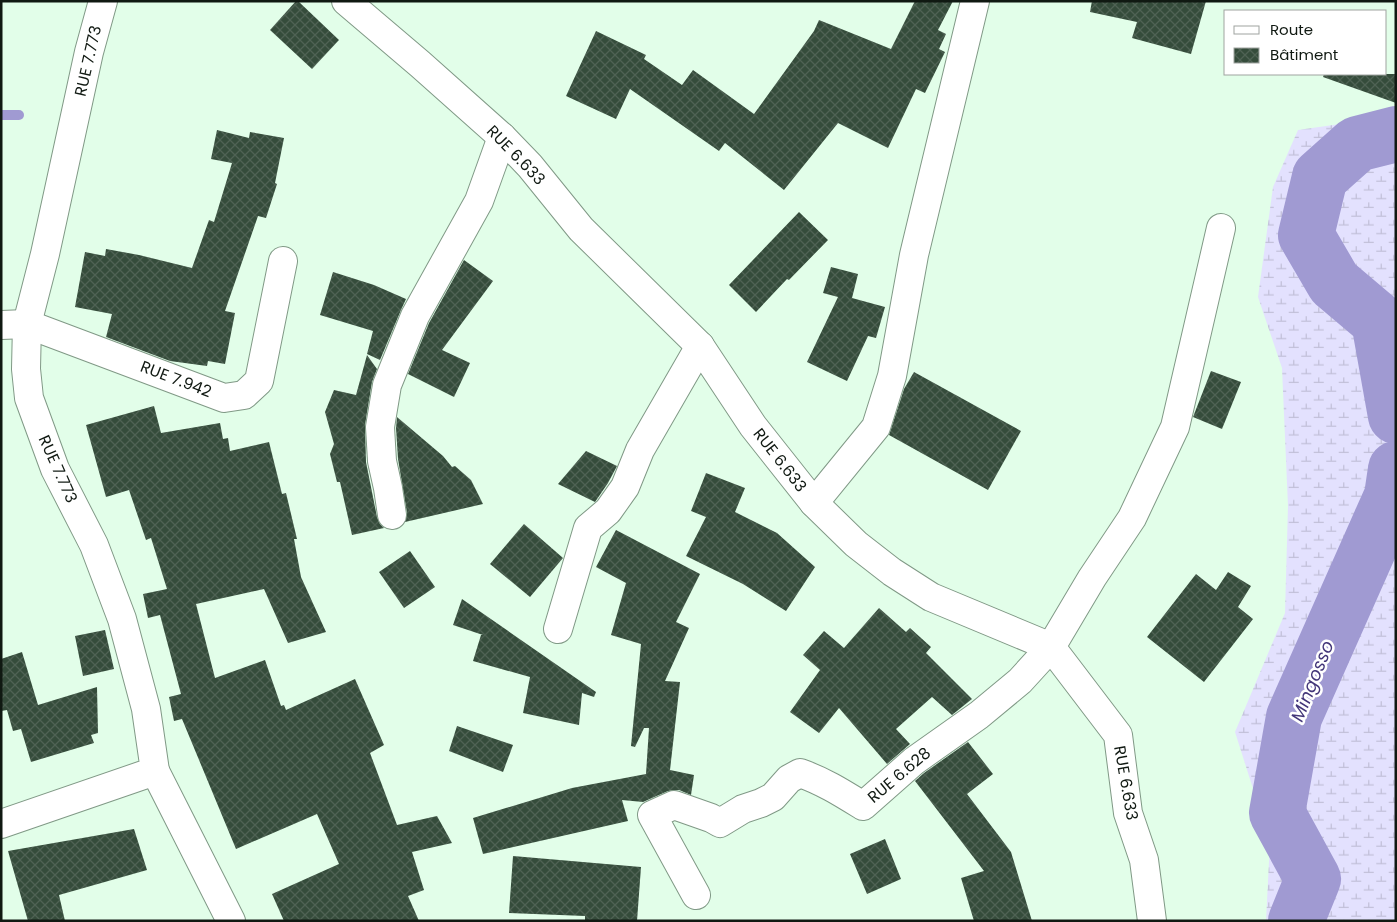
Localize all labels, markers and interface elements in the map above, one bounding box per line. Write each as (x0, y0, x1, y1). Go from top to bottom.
legend (1224, 10, 1387, 75)
text: Route (1270, 19, 1313, 40)
street label: RUE 7.773 (69, 23, 107, 99)
text: Bâtiment (1270, 44, 1338, 65)
street label: RUE 6.633 (481, 120, 551, 190)
street label: RUE 7.942 (137, 355, 215, 403)
street label: RUE 6.633 (748, 423, 812, 497)
street label: RUE 7.773 (33, 431, 83, 507)
water label: Mingosso (1284, 637, 1340, 725)
street label: RUE 6.628 (863, 742, 935, 808)
street label: RUE 6.633 (1108, 744, 1144, 822)

